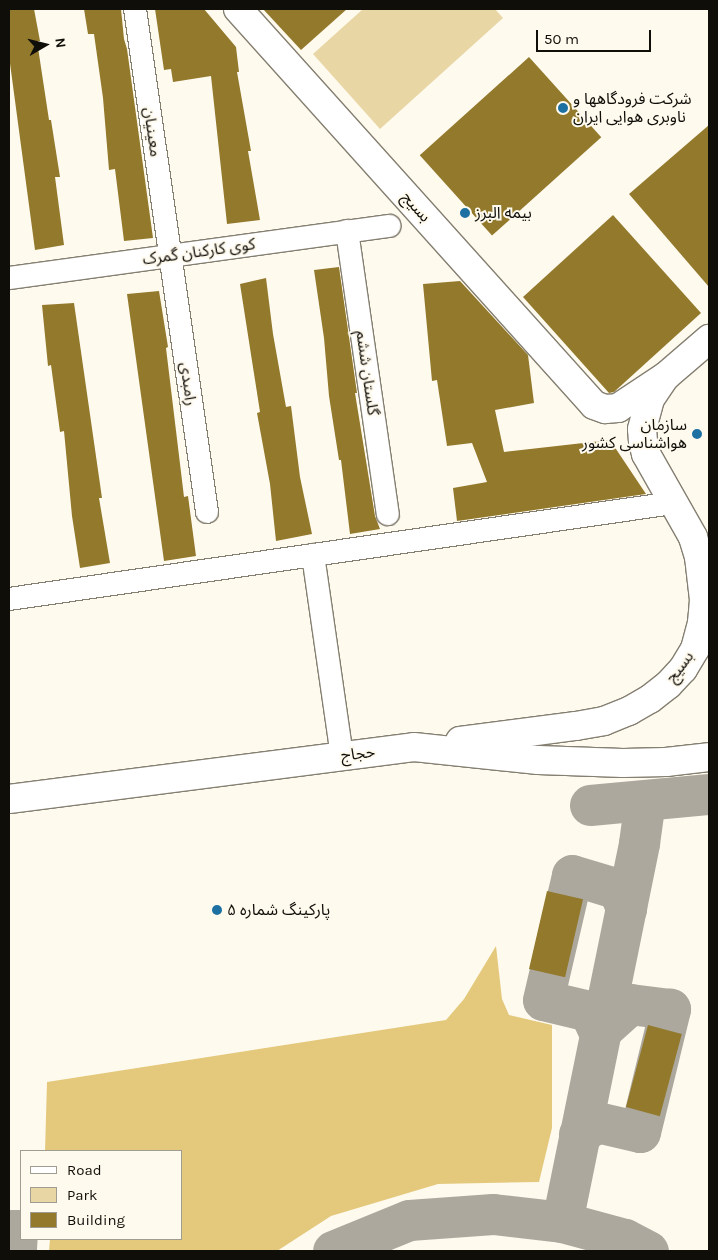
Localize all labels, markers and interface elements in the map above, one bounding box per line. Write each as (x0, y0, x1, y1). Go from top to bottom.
north arrow (20, 20, 70, 70)
scale bar (538, 20, 653, 52)
text: 50 m (544, 30, 579, 48)
text: N (51, 37, 69, 49)
place label: شرکت فرودگاهها و ناوبری هوایی ایران (573, 89, 692, 127)
marker: شرکت فرودگاهها و ناوبری هوایی ایران (557, 102, 569, 114)
street label: معینیان (139, 106, 165, 158)
street label: بسیج (397, 188, 435, 226)
place label: بیمه البرز (475, 203, 532, 223)
marker: بیمه البرز (459, 207, 471, 219)
street label: کوی کارکنان گمرک (141, 235, 257, 269)
street label: گلستان ششم (352, 329, 382, 417)
street label: رامبدی (175, 361, 201, 407)
place label: سازمان هواشناسی کشور (582, 415, 687, 453)
marker: سازمان هواشناسی کشور (691, 428, 703, 440)
street label: بسیج (662, 648, 698, 686)
street label: حجاج (340, 742, 376, 766)
place label: پارکینگ شماره ۵ (227, 900, 330, 920)
marker: پارکینگ شماره ۵ (211, 904, 223, 916)
legend (20, 1150, 182, 1240)
text: Road (67, 1161, 102, 1179)
text: Park (67, 1186, 97, 1204)
text: Building (67, 1211, 125, 1229)

